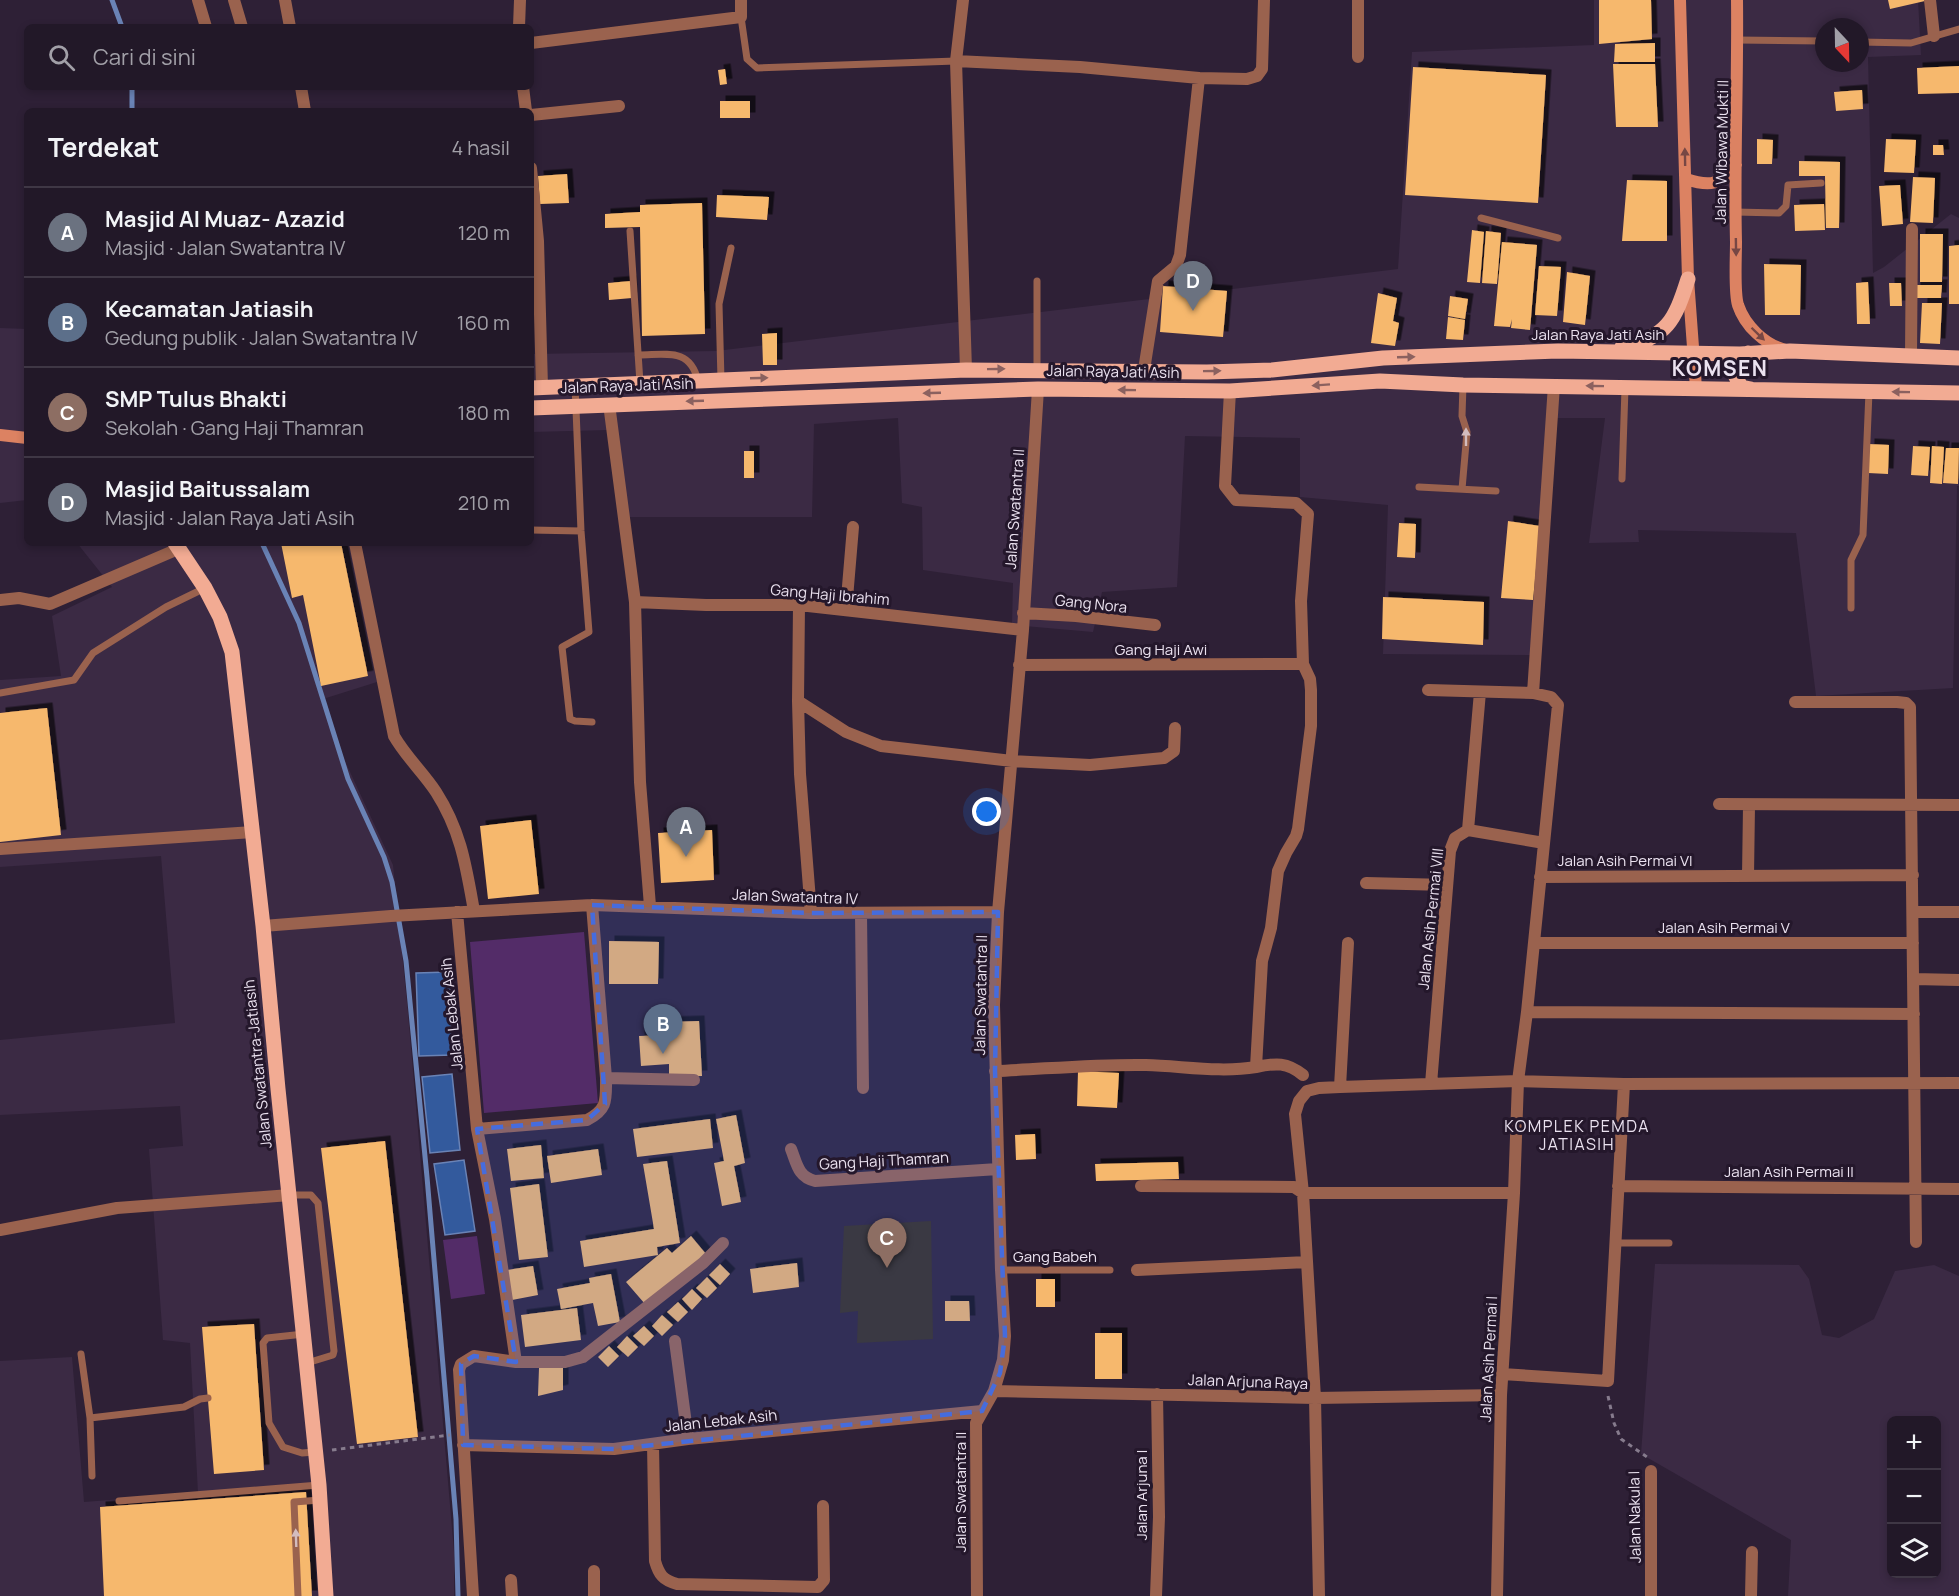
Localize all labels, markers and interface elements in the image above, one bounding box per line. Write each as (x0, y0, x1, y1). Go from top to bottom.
north arrow (1815, 18, 1869, 72)
search box (24, 24, 534, 90)
icon: search (45, 41, 78, 74)
text: Cari di sini (93, 42, 196, 72)
street label: Jalan Wibawa Mukti II (1710, 80, 1733, 224)
text: Terdekat (48, 129, 159, 165)
text: 4 hasil (451, 134, 510, 161)
one-way arrow (1680, 148, 1690, 167)
text: Masjid Al Muaz- Azazid (105, 204, 345, 234)
text: A (61, 219, 74, 246)
text: 120 m (458, 219, 510, 246)
text: Masjid · Jalan Swatantra IV (105, 234, 345, 261)
one-way arrow (1731, 238, 1741, 257)
pin: D (1174, 262, 1212, 311)
text: Kecamatan Jatiasih (105, 294, 313, 324)
text: B (61, 309, 74, 336)
text: 160 m (457, 309, 510, 336)
text: Gedung publik · Jalan Swatantra IV (105, 324, 418, 351)
street label: Jalan Raya Jati Asih (1532, 324, 1665, 345)
one-way arrow (1751, 326, 1765, 340)
one-way arrow (1397, 352, 1416, 362)
district label: KOMSEN (1672, 354, 1768, 382)
street label: Jalan Raya Jati Asih (1046, 360, 1180, 383)
one-way arrow (987, 364, 1006, 374)
one-way arrow (1203, 367, 1222, 376)
street label: Jalan Raya Jati Asih (560, 373, 694, 398)
one-way arrow (750, 374, 769, 383)
one-way arrow (1312, 380, 1331, 390)
one-way arrow (1586, 381, 1605, 391)
text: SMP Tulus Bhakti (105, 384, 287, 414)
one-way arrow (1117, 385, 1136, 395)
one-way arrow (1891, 387, 1910, 397)
one-way arrow (922, 388, 941, 397)
one-way arrow (685, 396, 704, 406)
text: C (60, 399, 75, 426)
text: 180 m (457, 399, 510, 426)
text: Sekolah · Gang Haji Thamran (105, 414, 364, 441)
one-way arrow (1461, 427, 1471, 446)
street label: Jalan Swatantra II (1000, 448, 1029, 570)
text: Masjid Baitussalam (105, 474, 310, 504)
text: D (60, 489, 75, 516)
text: 210 m (458, 489, 510, 516)
text: Masjid · Jalan Raya Jati Asih (105, 504, 355, 531)
street label: Gang Haji Ibrahim (770, 579, 890, 610)
street label: Gang Nora (1054, 589, 1128, 618)
street label: Gang Haji Awi (1115, 639, 1207, 660)
your location (972, 797, 1001, 826)
pin: A (666, 808, 706, 857)
street label: Jalan Asih Permai VIII (1413, 847, 1448, 991)
street label: Jalan Asih Permai VI (1557, 850, 1693, 871)
street label: Jalan Swatantra IV (732, 884, 858, 909)
street label: Jalan Asih Permai V (1658, 917, 1790, 938)
street label: Jalan Swatantra II (969, 935, 992, 1055)
street label: Jalan Lebak Asih (435, 957, 468, 1071)
street label: Jalan Swatantra-Jatiasih (238, 979, 277, 1150)
pin: B (644, 1004, 682, 1054)
district label: KOMPLEK PEMDA JATIASIH (1504, 1115, 1650, 1155)
street label: Gang Haji Thamran (819, 1147, 949, 1174)
street label: Jalan Asih Permai II (1724, 1161, 1854, 1182)
pin: C (868, 1218, 906, 1268)
street label: Gang Babeh (1013, 1246, 1097, 1267)
street label: Jalan Asih Permai I (1475, 1295, 1502, 1422)
street label: Jalan Arjuna Raya (1188, 1369, 1308, 1394)
street label: Jalan Lebak Asih (664, 1404, 778, 1437)
map controls (1887, 1416, 1941, 1578)
button: + (1887, 1416, 1941, 1470)
street label: Jalan Swatantra II (950, 1432, 971, 1552)
street label: Jalan Arjuna I (1131, 1450, 1152, 1540)
button: − (1887, 1470, 1941, 1524)
street label: Jalan Nakula I (1623, 1471, 1646, 1563)
button: layers (1887, 1524, 1941, 1578)
one-way arrow (291, 1528, 300, 1547)

